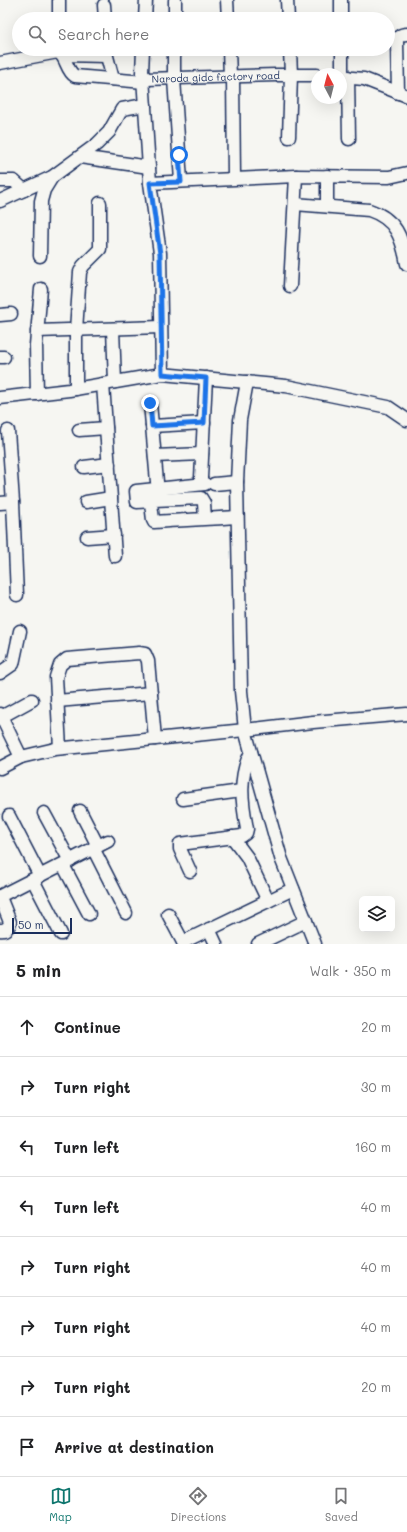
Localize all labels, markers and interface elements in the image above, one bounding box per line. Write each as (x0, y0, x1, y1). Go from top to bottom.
search box (12, 12, 395, 56)
icon: search (26, 23, 48, 45)
text: Search here (58, 24, 149, 44)
street label: Naroda gidc factory road (152, 68, 280, 86)
north arrow (311, 68, 347, 104)
route start (170, 146, 188, 164)
route end (141, 394, 159, 412)
map controls (359, 896, 395, 932)
button: layers (359, 896, 395, 932)
scale bar (12, 916, 72, 935)
text: 50 m (18, 917, 44, 932)
text: 5 min (16, 959, 61, 981)
text: Walk · 350 m (310, 962, 391, 979)
icon: ahead (16, 1016, 38, 1038)
text: Continue (54, 1017, 121, 1037)
text: 20 m (361, 1018, 391, 1035)
icon: right (16, 1076, 38, 1098)
text: Turn right (54, 1077, 131, 1097)
text: 30 m (361, 1078, 391, 1095)
icon: left (16, 1136, 38, 1158)
text: Turn left (54, 1137, 119, 1157)
text: 160 m (355, 1138, 391, 1155)
icon: left (16, 1196, 38, 1218)
text: Turn left (54, 1197, 119, 1217)
text: 40 m (361, 1198, 391, 1215)
icon: right (16, 1256, 38, 1278)
text: Turn right (54, 1257, 131, 1277)
text: 40 m (361, 1258, 391, 1275)
icon: right (16, 1316, 38, 1338)
text: Turn right (54, 1317, 131, 1337)
text: 40 m (361, 1318, 391, 1335)
icon: right (16, 1376, 38, 1398)
text: Turn right (54, 1377, 131, 1397)
text: 20 m (361, 1378, 391, 1395)
icon: arrive (16, 1436, 38, 1458)
text: Arrive at destination (54, 1437, 214, 1457)
tab: Map (49, 1485, 72, 1524)
tab: Directions (170, 1485, 226, 1524)
tab: Saved (325, 1485, 358, 1524)

